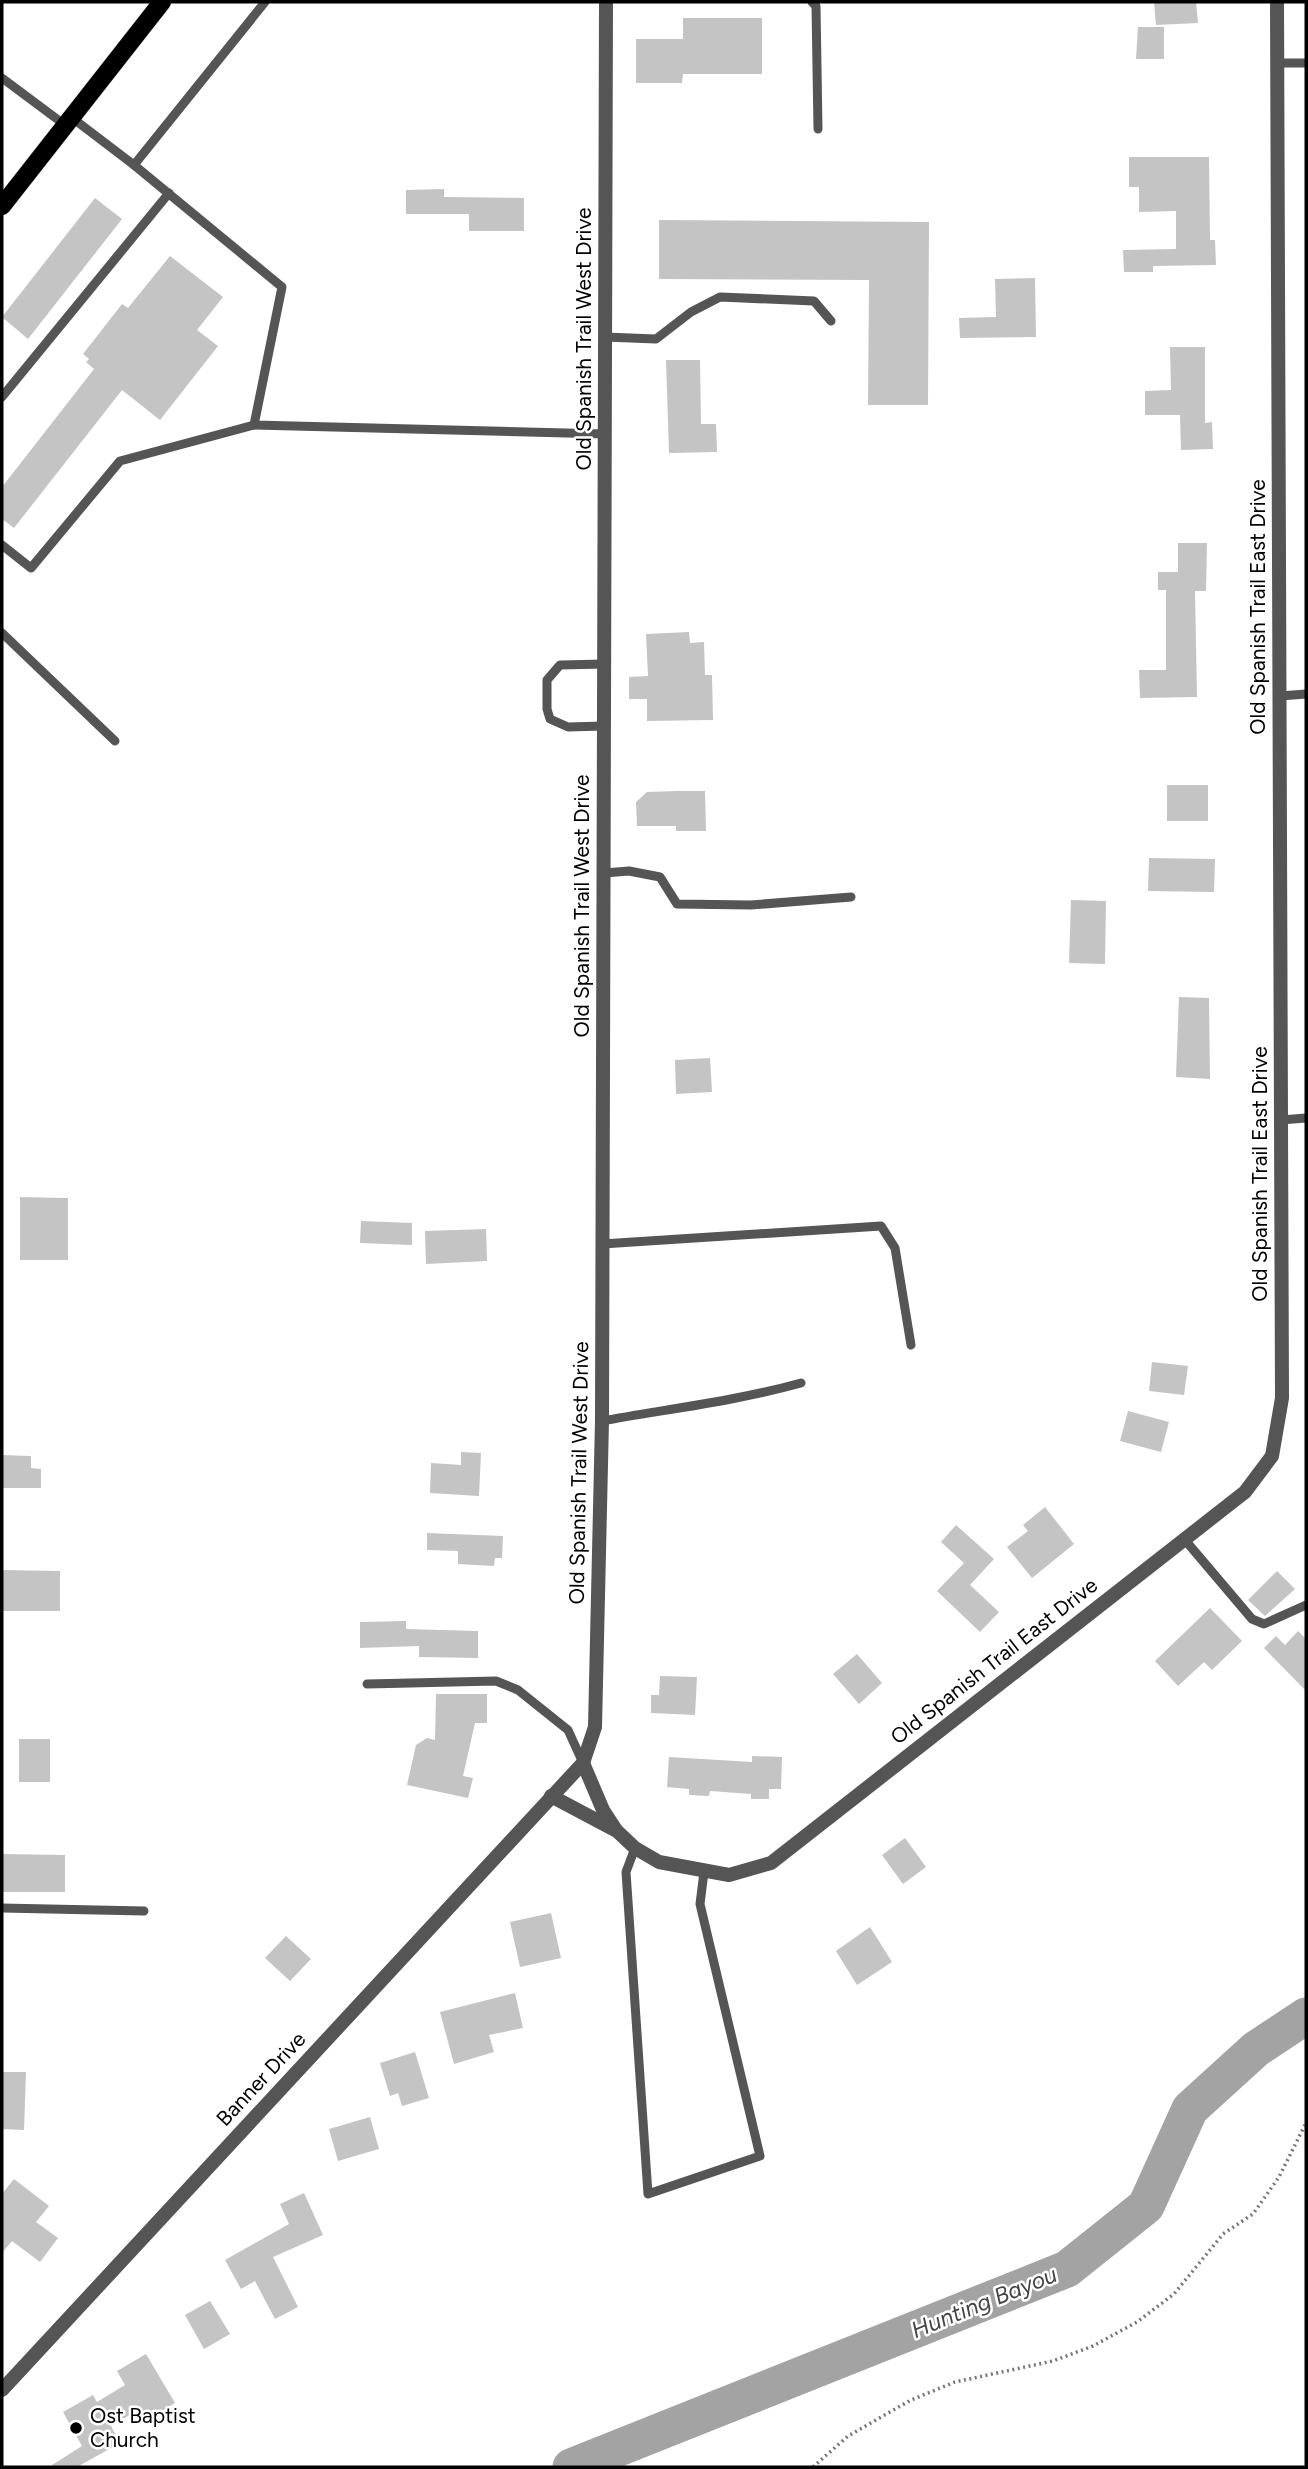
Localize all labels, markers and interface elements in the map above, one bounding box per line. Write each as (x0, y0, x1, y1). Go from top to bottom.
street label: Old Spanish Trail West Drive (571, 207, 596, 471)
street label: Old Spanish Trail East Drive (1245, 479, 1270, 735)
street label: Old Spanish Trail West Drive (569, 774, 594, 1038)
street label: Old Spanish Trail East Drive (1247, 1046, 1272, 1302)
street label: Old Spanish Trail West Drive (564, 1341, 593, 1605)
street label: Old Spanish Trail East Drive (885, 1572, 1102, 1749)
street label: Banner Drive (211, 2027, 310, 2131)
water label: Hunting Bayou (907, 2260, 1061, 2344)
place label: Ost Baptist Church (90, 2403, 196, 2452)
marker: Ost Baptist Church (68, 2420, 84, 2436)

